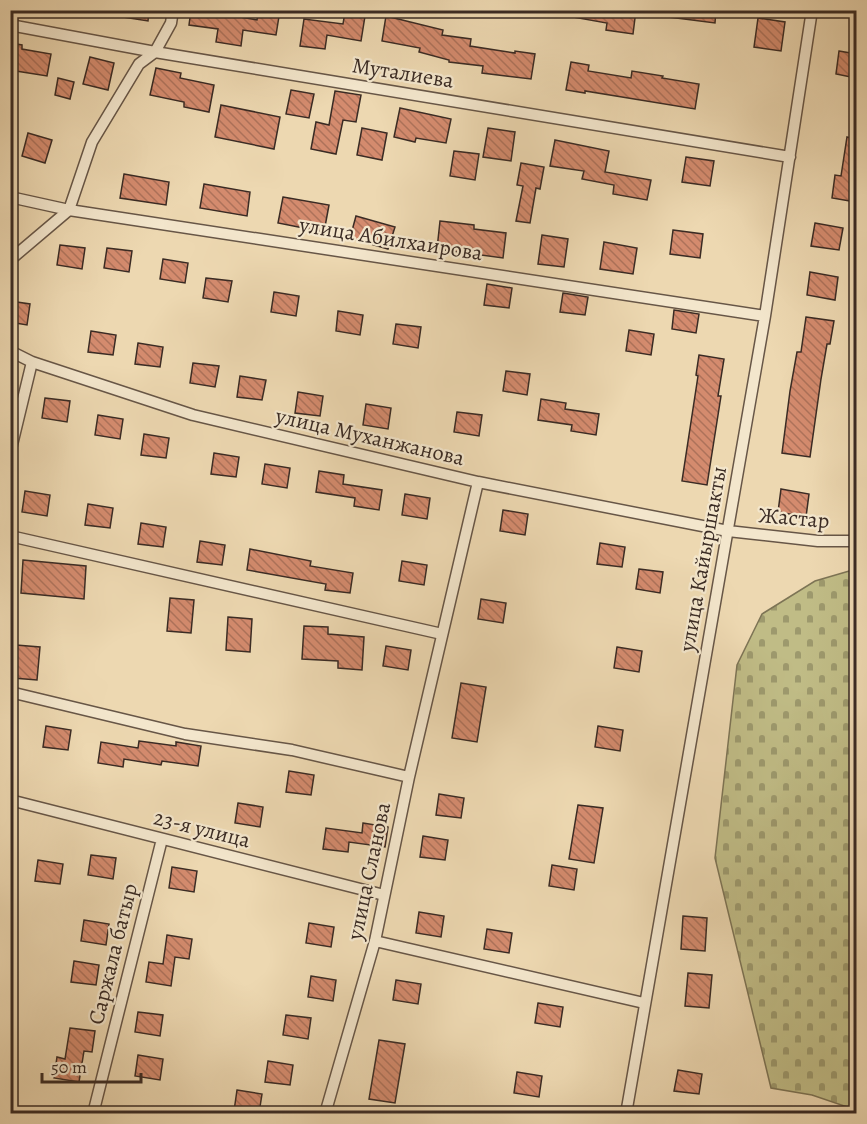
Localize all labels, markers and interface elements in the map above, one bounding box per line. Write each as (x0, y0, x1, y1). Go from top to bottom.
street label: Муталиева (350, 50, 457, 96)
street label: улица Абилхаирова (296, 210, 486, 268)
street label: улица Муханжанова (272, 400, 468, 473)
street label: улица Кайыршакты (672, 464, 734, 655)
street label: Жастар (757, 500, 831, 536)
street label: улица Сланова (340, 799, 398, 944)
street label: 23-я улица (151, 803, 254, 856)
street label: Саржала батыр (81, 880, 145, 1028)
scale bar (42, 1046, 141, 1084)
text: 50 m (51, 1055, 87, 1079)

